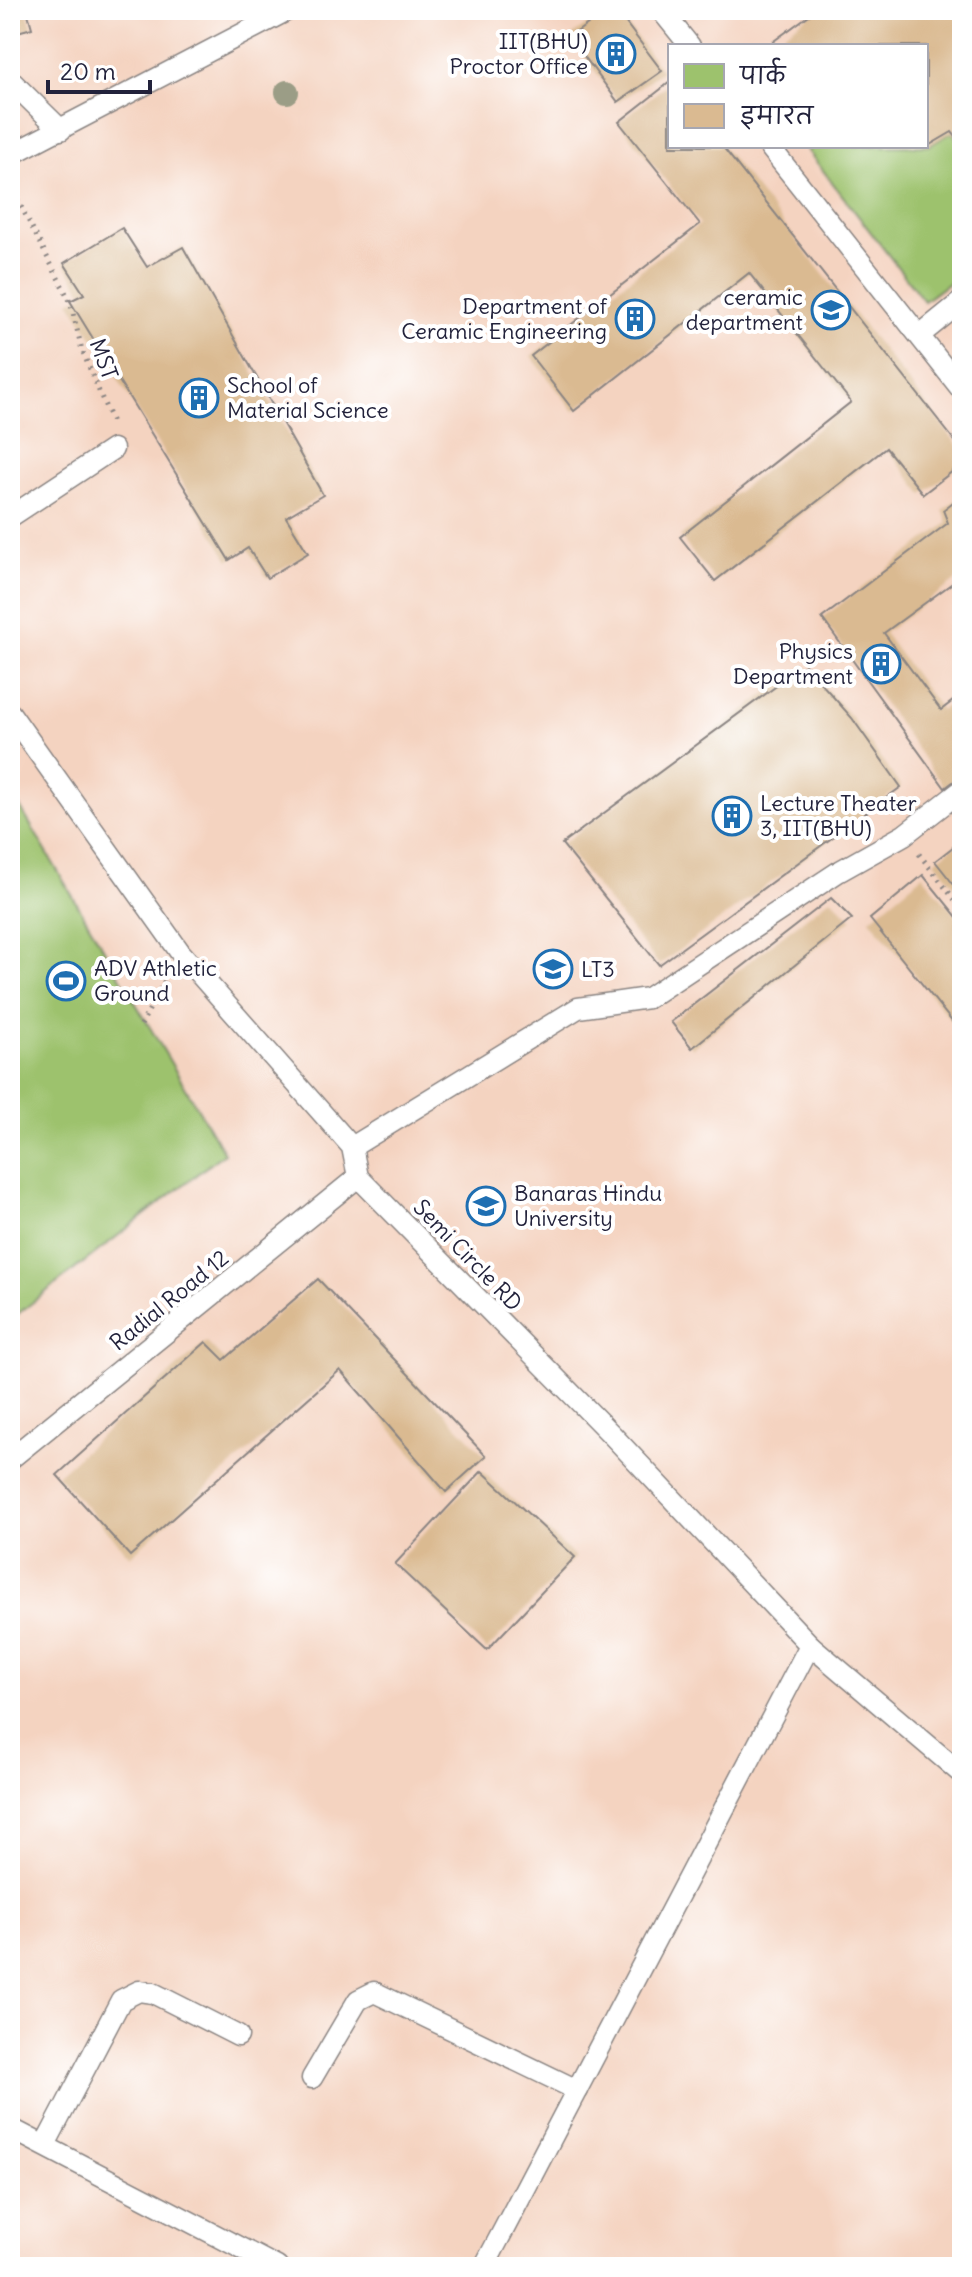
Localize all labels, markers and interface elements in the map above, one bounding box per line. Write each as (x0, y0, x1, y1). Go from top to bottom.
place label: IIT(BHU) Proctor Office (449, 27, 588, 80)
building icon: IIT(BHU) Proctor Office (595, 33, 637, 75)
scale bar (48, 44, 150, 94)
legend (668, 44, 928, 148)
text: 20 m (60, 56, 116, 86)
text: पार्क (738, 57, 787, 90)
text: इमारत (740, 100, 815, 130)
place label: ceramic department (686, 283, 803, 336)
school or university icon: ceramic department (810, 289, 852, 331)
place label: Department of Ceramic Engineering (401, 292, 608, 345)
building icon: Department of Ceramic Engineering (614, 298, 656, 340)
street label: MST (84, 335, 124, 383)
place label: School of Material Science (227, 371, 389, 424)
building icon: School of Material Science (178, 377, 220, 419)
place label: Physics Department (733, 637, 853, 690)
building icon: Physics Department (860, 643, 902, 685)
place label: Lecture Theater 3, IIT(BHU) (760, 789, 917, 842)
building icon: Lecture Theater 3, IIT(BHU) (711, 795, 753, 837)
school or university icon: LT3 (532, 948, 574, 990)
place label: ADV Athletic Ground (94, 954, 217, 1007)
place label: LT3 (581, 955, 615, 983)
sports icon: ADV Athletic Ground (45, 960, 87, 1002)
place label: Banaras Hindu University (514, 1179, 662, 1232)
school or university icon: Banaras Hindu University (465, 1185, 507, 1227)
street label: Semi Circle RD (408, 1193, 528, 1317)
street label: Radial Road 12 (104, 1244, 234, 1356)

